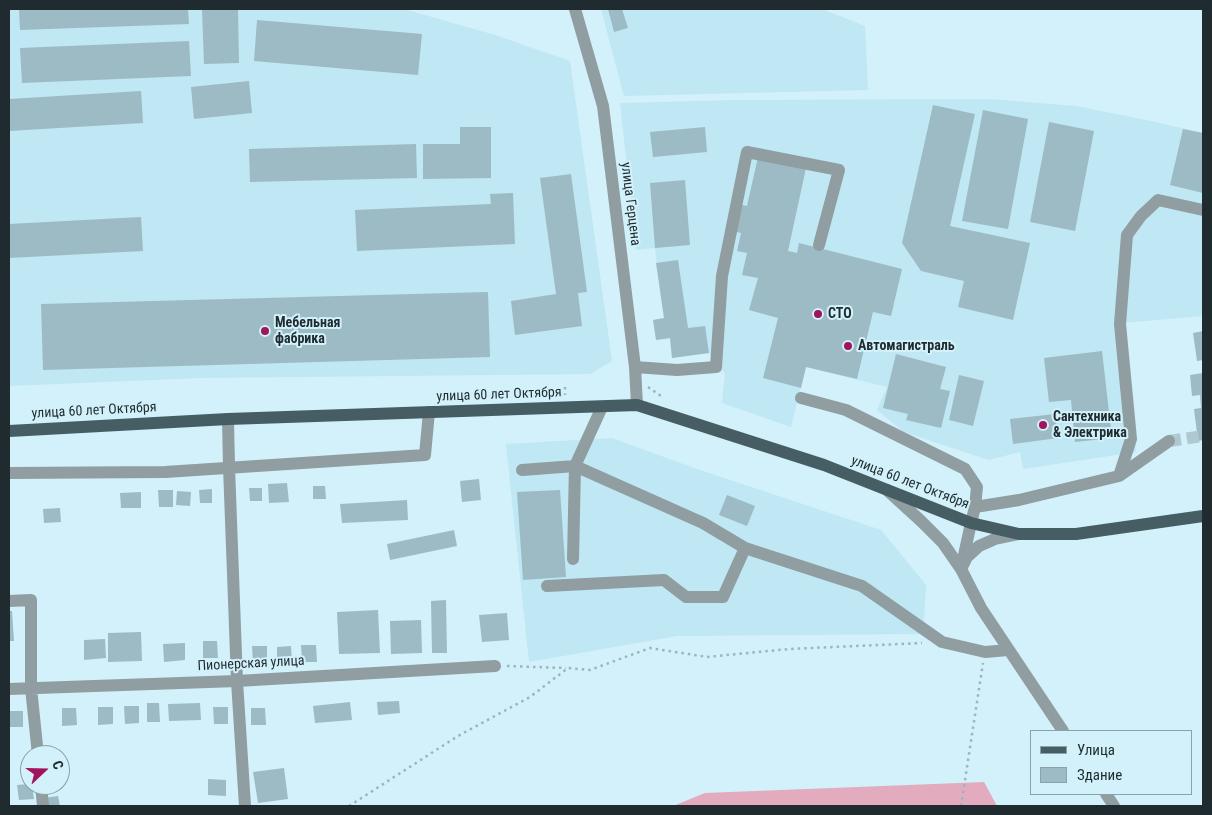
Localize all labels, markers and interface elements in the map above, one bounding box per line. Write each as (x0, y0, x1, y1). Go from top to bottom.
street label: улица Герцена (617, 161, 643, 247)
place label: СТО (828, 306, 852, 322)
marker: СТО (812, 308, 824, 320)
place label: Мебельная фабрика (275, 315, 340, 348)
marker: Мебельная фабрика (259, 325, 271, 337)
place label: Автомагистраль (858, 338, 955, 354)
marker: Автомагистраль (842, 340, 854, 352)
street label: улица 60 лет Октября (436, 384, 562, 406)
street label: улица 60 лет Октября (31, 399, 157, 423)
place label: Сантехника & Электрика (1053, 409, 1127, 442)
marker: Сантехника & Электрика (1037, 419, 1049, 431)
street label: улица 60 лет Октября (849, 453, 971, 513)
street label: Пионерская улица (197, 653, 305, 675)
legend (1030, 730, 1192, 795)
text: Улица (1077, 741, 1115, 759)
north arrow (20, 745, 70, 795)
text: С (49, 758, 67, 772)
text: Здание (1077, 766, 1122, 784)

